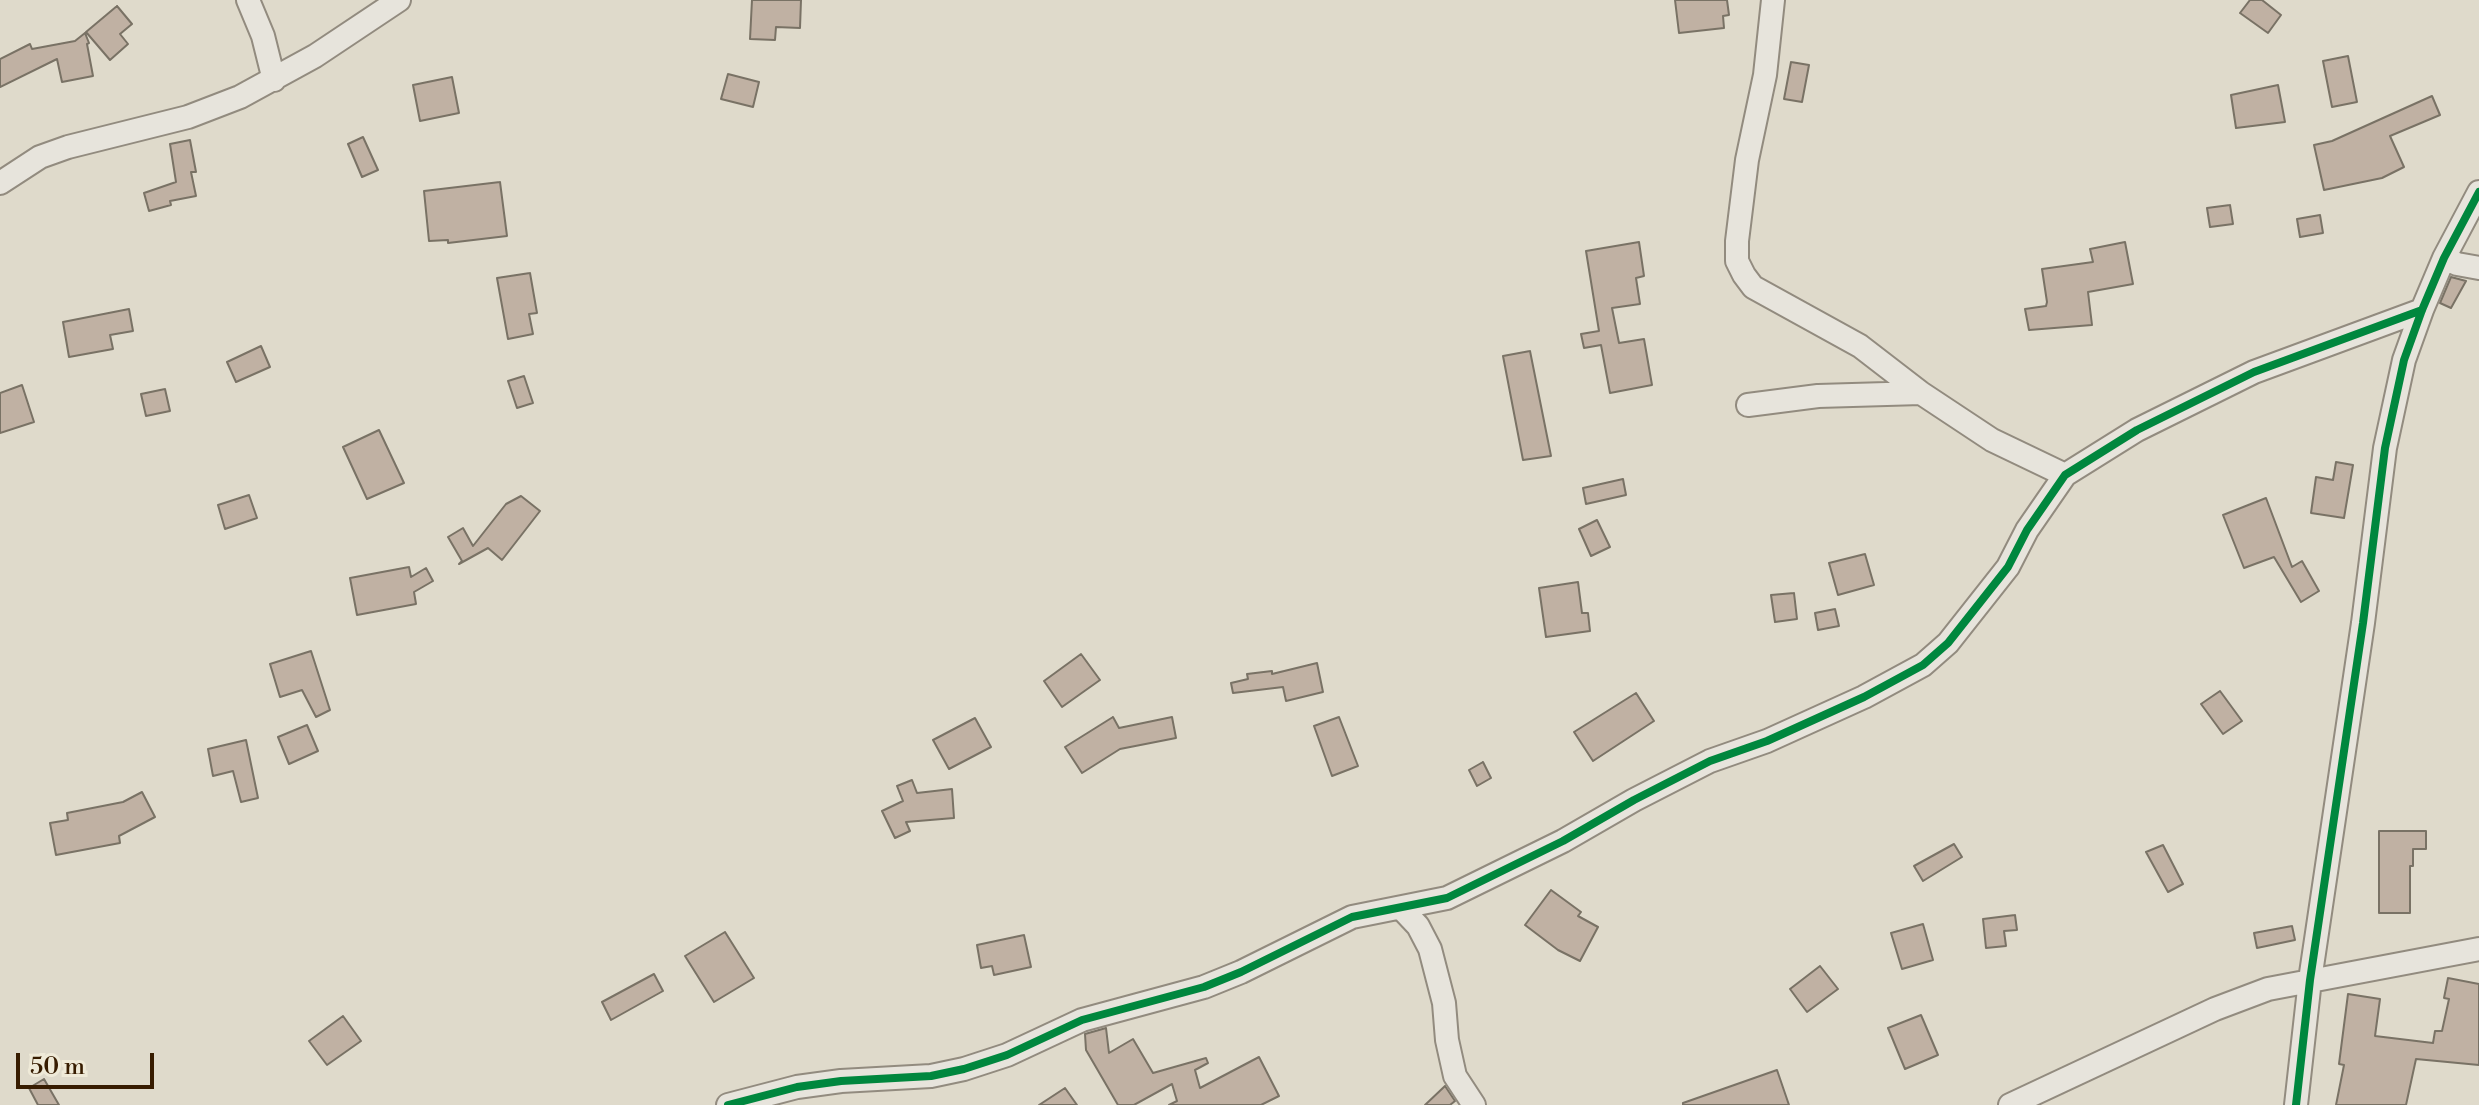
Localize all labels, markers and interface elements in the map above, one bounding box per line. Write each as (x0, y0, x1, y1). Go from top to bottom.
scale bar (20, 1037, 158, 1087)
text: 50 m (30, 1052, 85, 1082)

